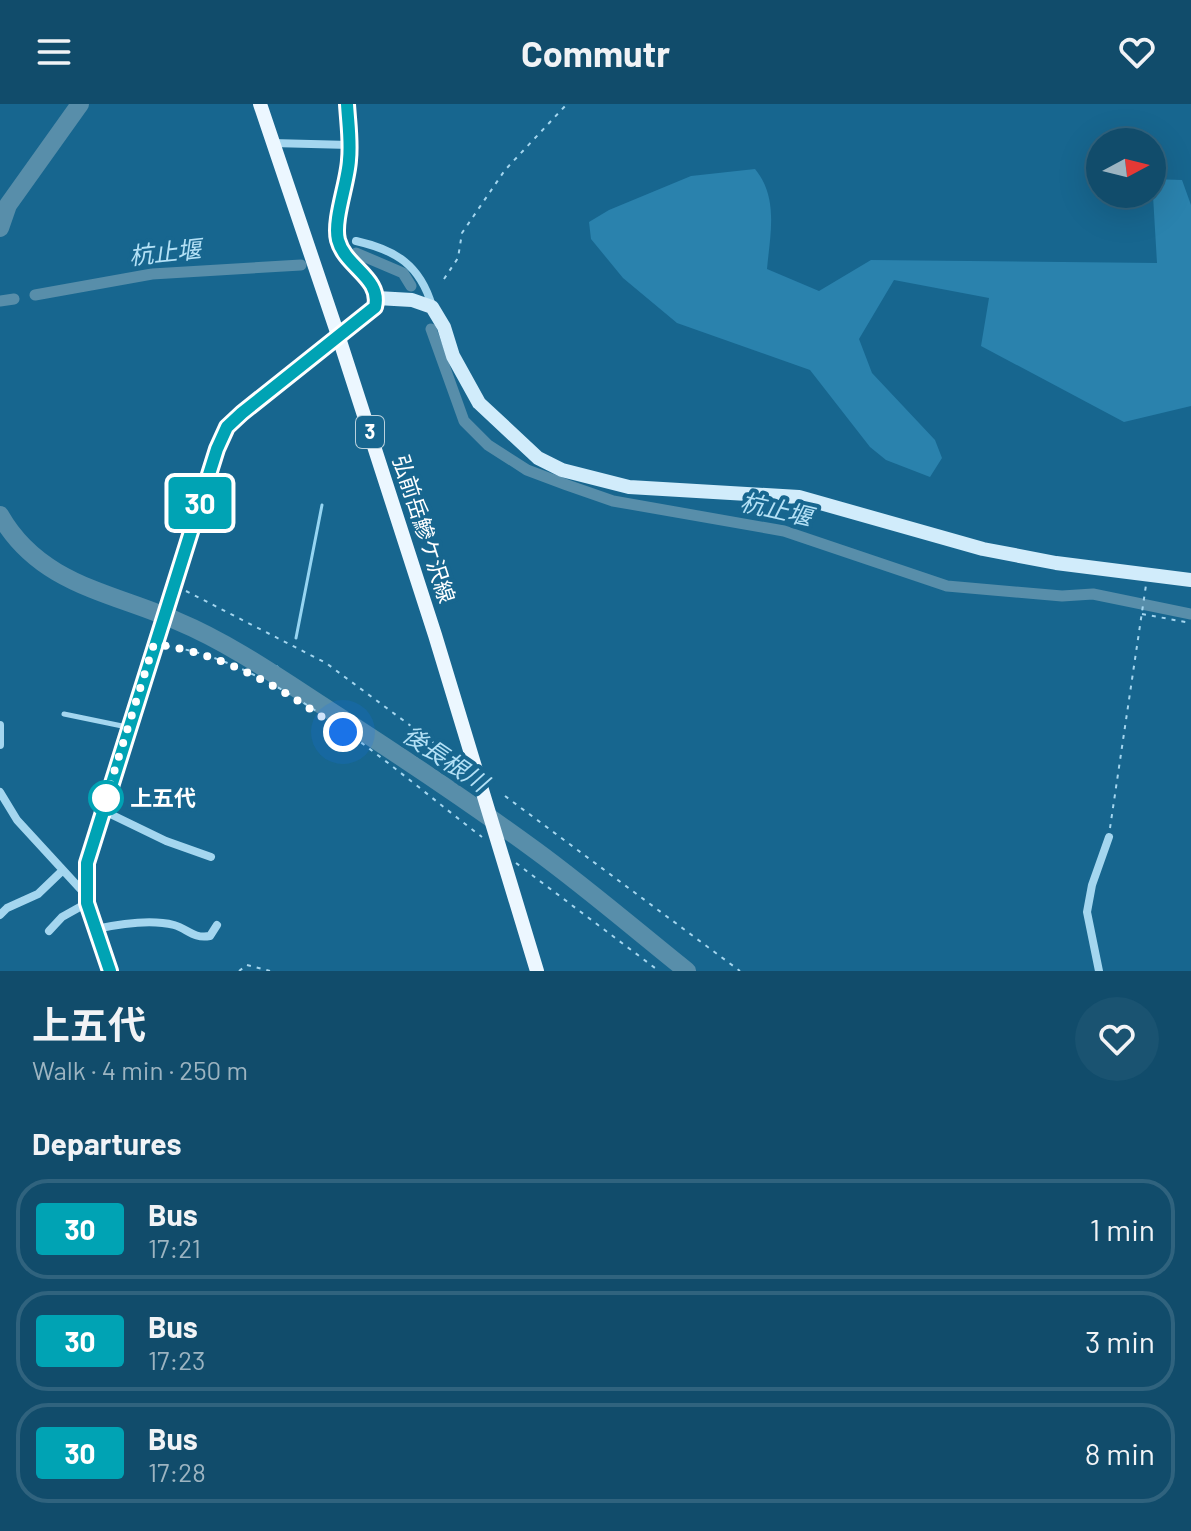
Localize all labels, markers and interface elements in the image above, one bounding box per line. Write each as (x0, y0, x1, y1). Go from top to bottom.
icon: menu (32, 30, 76, 74)
icon: heart (1115, 30, 1159, 74)
text: Commutr (521, 31, 670, 74)
north arrow (1086, 128, 1166, 208)
map controls (1086, 128, 1166, 208)
water label: 杭止堰 (128, 233, 206, 270)
road number: 3 (356, 416, 384, 448)
street label: 弘前岳鰺ケ沢線 (389, 451, 461, 606)
line badge: 30 (164, 477, 236, 529)
text: 30 (184, 486, 216, 520)
water label: 杭止堰 (738, 486, 819, 532)
your location (323, 712, 363, 752)
water label: 後長根川 (398, 719, 496, 798)
marker: 上五代 (89, 781, 123, 815)
place label: 上五代 (130, 784, 196, 810)
button: heart (1075, 997, 1159, 1081)
text: 上五代 (32, 1001, 146, 1047)
text: Walk · 4 min · 250 m (32, 1054, 248, 1085)
text: Departures (32, 1125, 182, 1161)
text: Bus (148, 1196, 198, 1232)
text: 1 min (1090, 1211, 1155, 1247)
text: 30 (64, 1212, 96, 1246)
text: 17:21 (148, 1232, 201, 1263)
text: Bus (148, 1308, 198, 1344)
text: 3 min (1085, 1323, 1155, 1359)
text: 30 (64, 1324, 96, 1358)
text: 17:23 (148, 1344, 205, 1375)
text: Bus (148, 1420, 198, 1456)
text: 8 min (1085, 1435, 1155, 1471)
text: 30 (64, 1436, 96, 1470)
text: 17:28 (148, 1456, 206, 1487)

